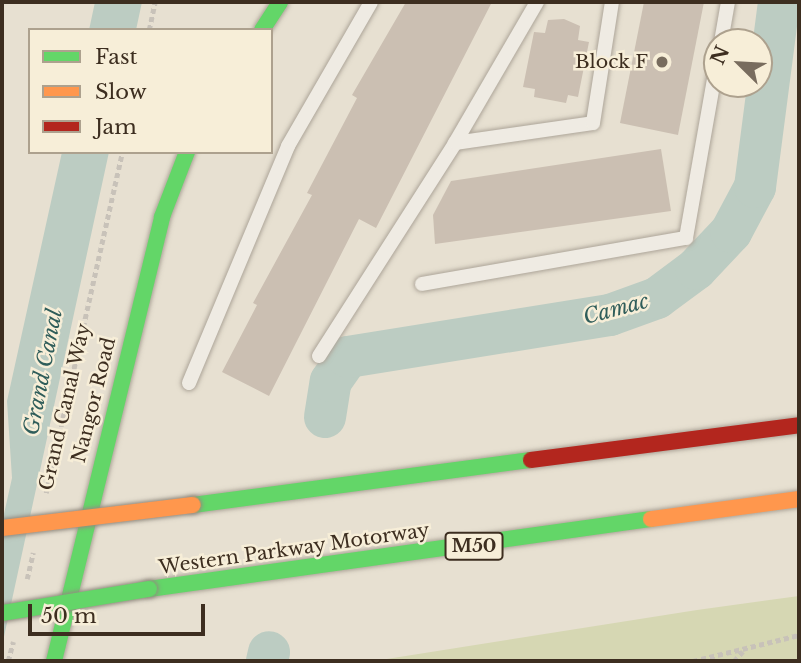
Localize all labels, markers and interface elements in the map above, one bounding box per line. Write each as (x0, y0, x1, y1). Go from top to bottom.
legend (28, 28, 273, 154)
north arrow (703, 28, 773, 98)
text: N (706, 42, 734, 68)
text: Fast (95, 44, 137, 70)
place label: Block F (575, 51, 648, 73)
marker: Block F (654, 54, 670, 70)
text: Slow (95, 79, 147, 105)
text: Jam (95, 114, 137, 140)
water label: Camac (580, 288, 652, 330)
water label: Grand Canal (18, 306, 68, 438)
street label: Grand Canal Way (35, 321, 95, 493)
street label: Nangor Road (67, 335, 121, 465)
street label: Western Parkway Motorway (157, 519, 431, 579)
road number: M50 (444, 532, 504, 560)
scale bar (32, 590, 208, 634)
text: 50 m (41, 603, 96, 629)

